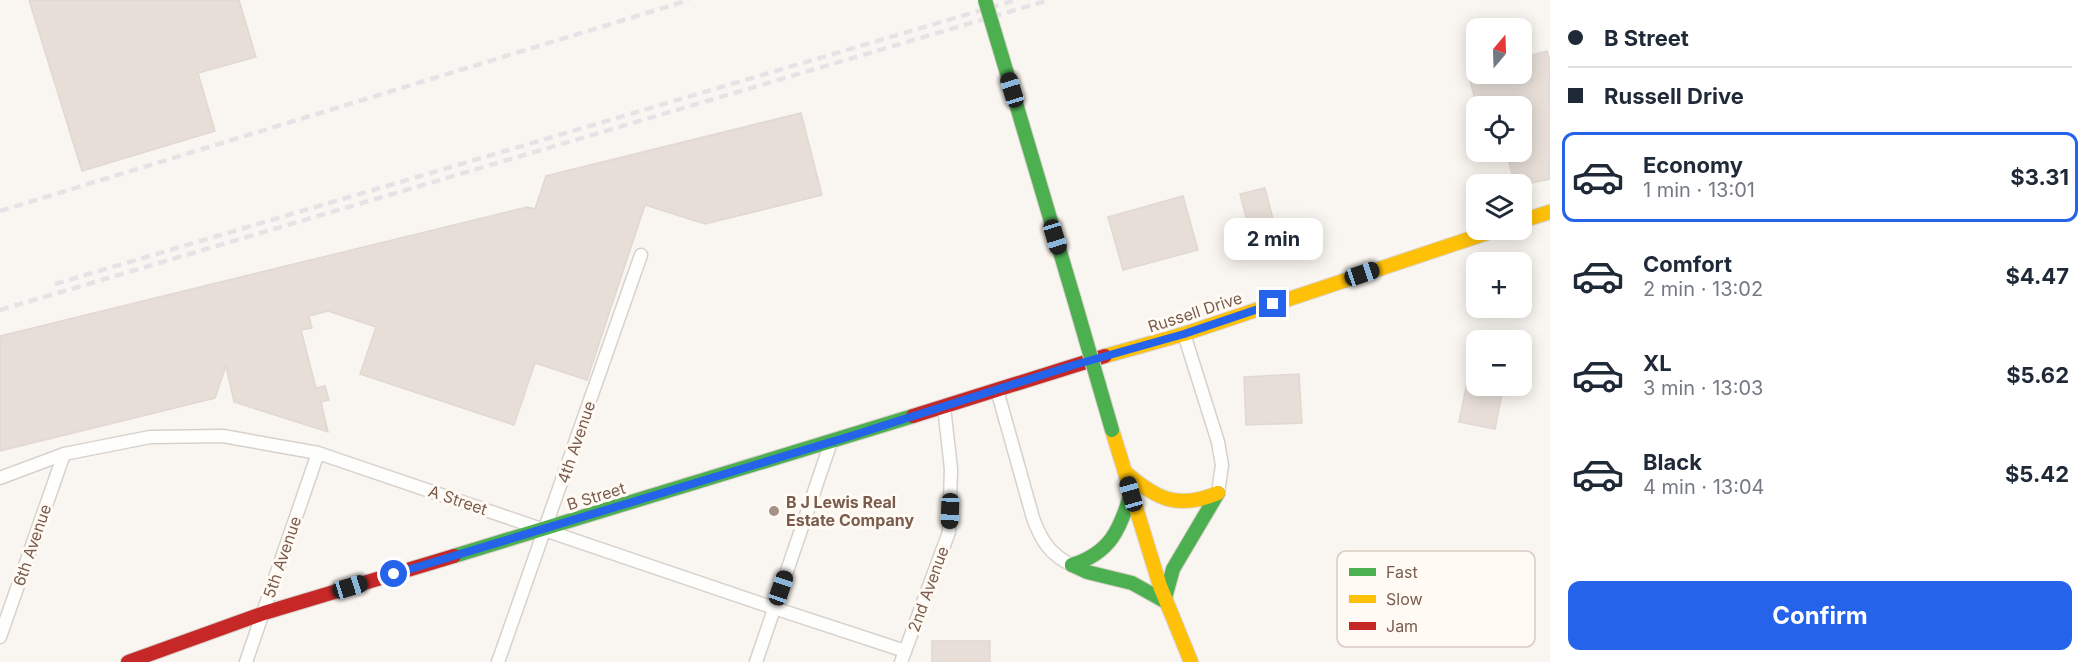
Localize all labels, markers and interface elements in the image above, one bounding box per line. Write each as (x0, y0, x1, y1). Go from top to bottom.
north arrow (1466, 18, 1532, 84)
map controls (1466, 18, 1532, 396)
text: B Street (1604, 25, 1689, 51)
car (998, 70, 1026, 110)
text: Russell Drive (1604, 83, 1744, 109)
button: locate (1466, 96, 1532, 162)
icon: car (1571, 150, 1625, 204)
text: Economy (1643, 152, 1743, 178)
text: $3.31 (2010, 164, 2069, 190)
button: layers (1466, 174, 1532, 240)
text: 1 min · 13:01 (1643, 178, 1755, 202)
car (1041, 217, 1069, 257)
callout: 2 min (1224, 217, 1322, 259)
text: 2 min (1247, 227, 1300, 251)
icon: car (1571, 249, 1625, 303)
text: Comfort (1643, 251, 1732, 277)
button: + (1466, 252, 1532, 318)
car (1342, 260, 1382, 288)
text: $4.47 (2005, 263, 2069, 289)
text: 2 min · 13:02 (1643, 277, 1763, 301)
street label: Russell Drive (1145, 287, 1245, 337)
route end (1259, 290, 1286, 317)
button: − (1466, 330, 1532, 396)
icon: car (1571, 348, 1625, 402)
text: XL (1643, 350, 1672, 376)
text: $5.62 (2006, 362, 2069, 388)
text: 3 min · 13:03 (1643, 376, 1763, 400)
street label: 4th Avenue (553, 398, 599, 486)
icon: car (1571, 447, 1625, 501)
text: Black (1643, 449, 1702, 475)
text: $5.42 (2005, 461, 2069, 487)
car (1117, 474, 1145, 514)
text: 4 min · 13:04 (1643, 475, 1765, 499)
street label: B Street (564, 478, 628, 514)
street label: A Street (426, 481, 490, 519)
place label: B J Lewis Real Estate Company (786, 492, 914, 530)
car (940, 493, 960, 529)
street label: 6th Avenue (9, 501, 55, 589)
marker: B J Lewis Real Estate Company (767, 504, 781, 518)
street label: 5th Avenue (259, 514, 305, 600)
street label: 2nd Avenue (903, 543, 953, 635)
legend (1337, 551, 1535, 647)
route start (380, 560, 407, 587)
text: Fast (1386, 562, 1418, 582)
car (767, 568, 795, 608)
car (330, 573, 370, 601)
button: Confirm (1568, 581, 2072, 650)
text: Slow (1386, 589, 1423, 609)
text: Jam (1386, 616, 1418, 636)

